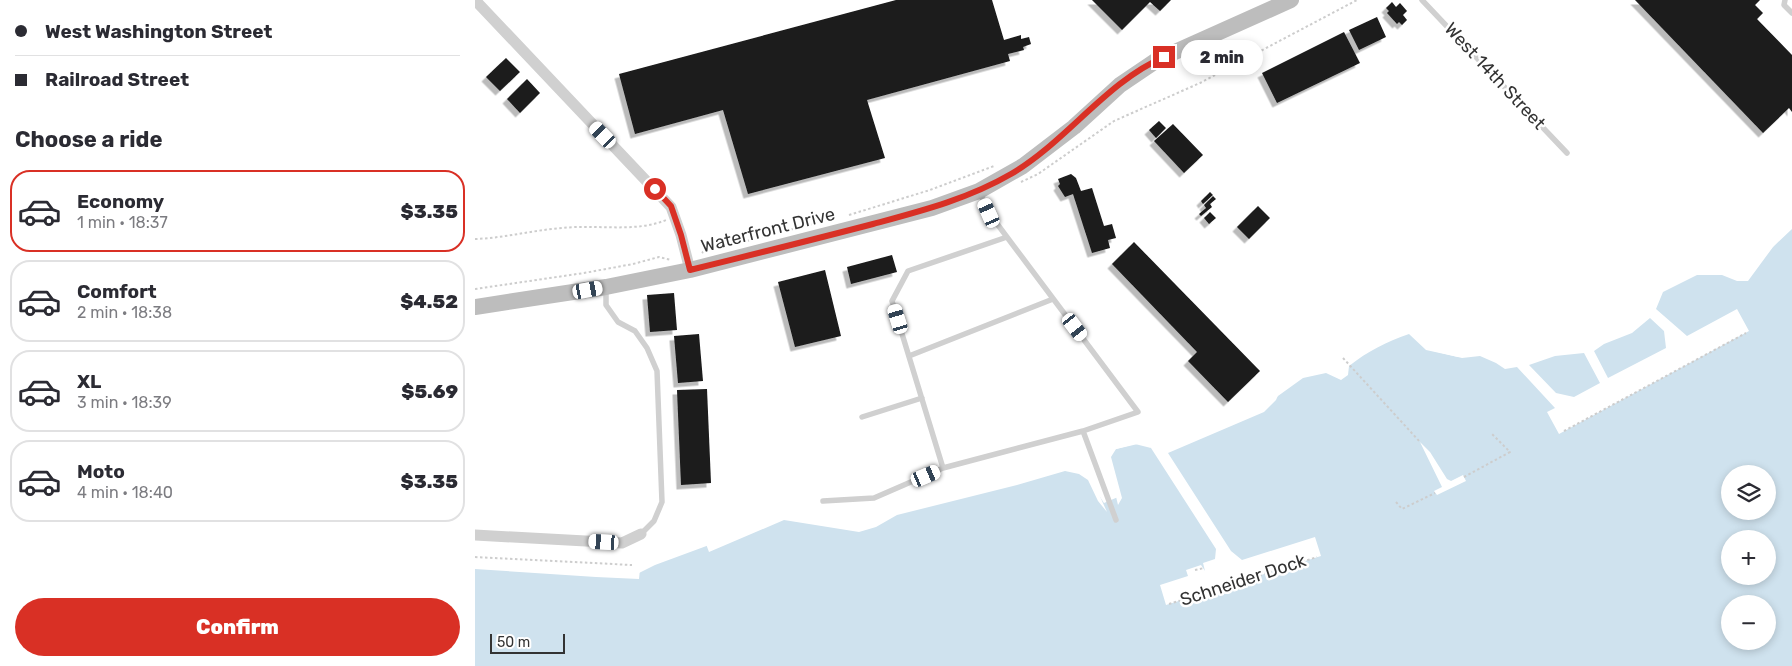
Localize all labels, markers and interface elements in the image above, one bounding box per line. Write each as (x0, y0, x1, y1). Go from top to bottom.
street label: West 14th Street (1440, 18, 1550, 134)
text: West Washington Street (45, 20, 272, 43)
callout: 2 min (1181, 40, 1264, 74)
route end (1153, 46, 1175, 68)
text: 2 min (1200, 48, 1244, 67)
text: Railroad Street (45, 68, 189, 91)
car (587, 119, 618, 151)
text: Choose a ride (15, 126, 162, 153)
route start (644, 178, 666, 200)
icon: car (17, 189, 62, 234)
text: Economy (77, 190, 164, 213)
car (976, 196, 1001, 230)
text: $3.35 (401, 200, 458, 223)
street label: Waterfront Drive (699, 203, 837, 257)
text: 1 min · 18:37 (77, 213, 168, 232)
icon: car (17, 279, 62, 324)
text: Comfort (77, 280, 157, 303)
car (571, 280, 604, 300)
text: $4.52 (400, 290, 458, 313)
car (886, 302, 909, 336)
text: 2 min · 18:38 (77, 303, 172, 322)
car (1059, 311, 1090, 343)
icon: car (17, 369, 62, 414)
text: XL (77, 370, 101, 393)
text: $5.69 (401, 380, 458, 403)
text: 3 min · 18:39 (77, 393, 172, 412)
icon: car (17, 459, 62, 504)
text: Moto (77, 460, 125, 483)
car (909, 463, 942, 489)
map controls (1721, 465, 1776, 650)
button: layers (1721, 465, 1776, 520)
text: $3.35 (401, 470, 458, 493)
text: 4 min · 18:40 (77, 483, 173, 502)
button: + (1721, 530, 1776, 585)
car (588, 534, 619, 550)
street label: Schneider Dock (1177, 549, 1309, 611)
button: − (1721, 595, 1776, 650)
button: Confirm (15, 598, 460, 656)
scale bar (490, 631, 565, 654)
text: 50 m (497, 634, 530, 651)

